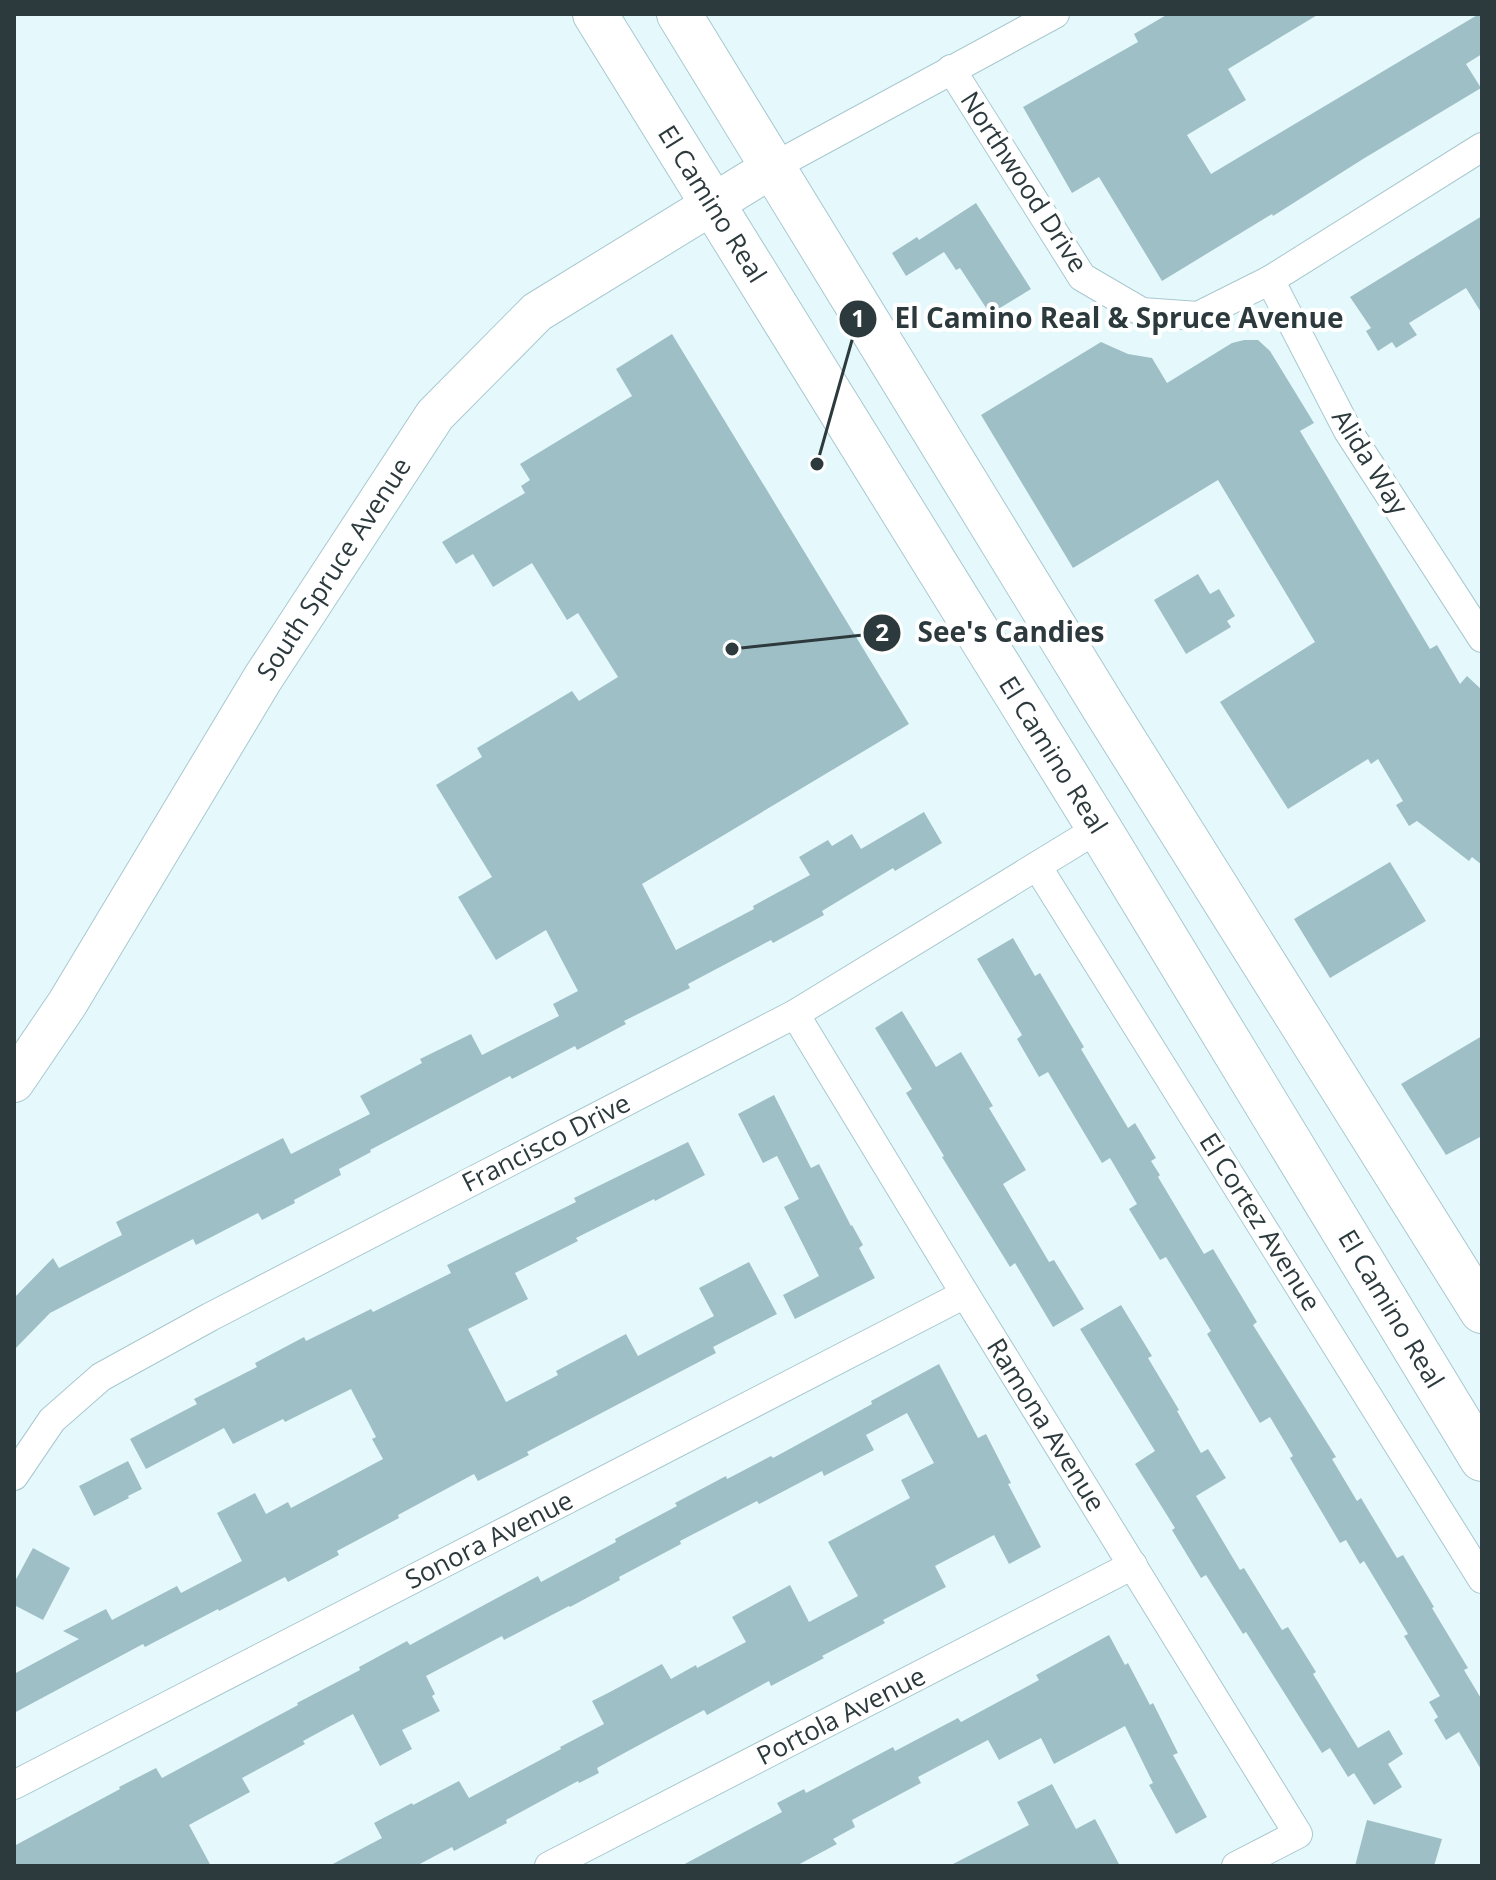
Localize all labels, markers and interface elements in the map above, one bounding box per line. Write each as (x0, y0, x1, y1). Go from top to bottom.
street label: Northwood Drive (953, 84, 1097, 279)
street label: El Camino Real (650, 118, 776, 289)
callout: El Camino Real & Spruce Avenue (838, 293, 1359, 345)
text: El Camino Real & Spruce Avenue (895, 298, 1343, 336)
text: 1 (851, 301, 865, 334)
street label: Alida Way (1324, 402, 1418, 522)
street label: South Spruce Avenue (248, 450, 419, 687)
callout: See's Candies (862, 607, 1121, 659)
text: See's Candies (917, 612, 1105, 650)
text: 2 (875, 615, 889, 648)
street label: El Camino Real (991, 669, 1117, 840)
street label: Francisco Drive (455, 1084, 636, 1200)
street label: El Cortez Avenue (1192, 1126, 1330, 1317)
street label: El Camino Real (1330, 1222, 1453, 1395)
street label: Ramona Avenue (979, 1331, 1115, 1518)
street label: Sonora Avenue (398, 1481, 579, 1597)
street label: Portola Avenue (750, 1657, 931, 1773)

